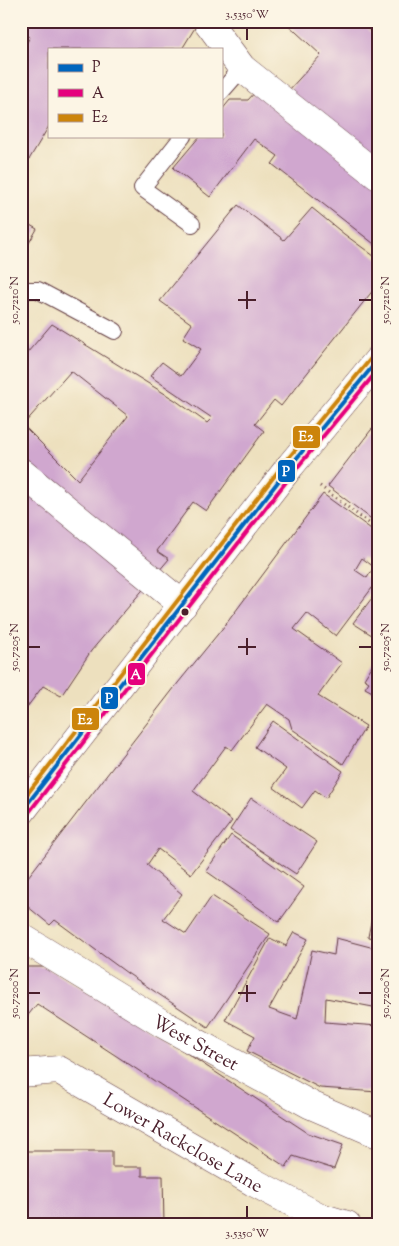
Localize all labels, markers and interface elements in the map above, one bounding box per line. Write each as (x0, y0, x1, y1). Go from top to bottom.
text: 3.5350°W (225, 6, 269, 24)
legend (48, 48, 222, 138)
text: P (92, 58, 101, 79)
text: A (92, 84, 104, 105)
text: E2 (92, 108, 108, 129)
text: 50.7210°N (6, 276, 24, 325)
text: 50.7210°N (377, 276, 395, 325)
line badge: E2 (292, 425, 321, 449)
text: E2 (298, 428, 314, 448)
line badge: P (277, 459, 296, 483)
text: P (282, 463, 290, 483)
unlabelled marker (180, 607, 190, 617)
text: 50.7205°N (6, 623, 24, 672)
text: 50.7205°N (377, 623, 395, 672)
line badge: A (127, 662, 146, 686)
text: A (130, 666, 142, 686)
line badge: P (100, 686, 119, 710)
text: P (105, 690, 113, 710)
line badge: E2 (71, 707, 100, 731)
text: E2 (77, 711, 93, 731)
text: 50.7200°N (6, 968, 24, 1019)
text: 50.7200°N (377, 968, 395, 1019)
street label: West Street (146, 1009, 243, 1079)
street label: Lower Rackclose Lane (98, 1087, 267, 1201)
text: 3.5350°W (225, 1225, 269, 1243)

